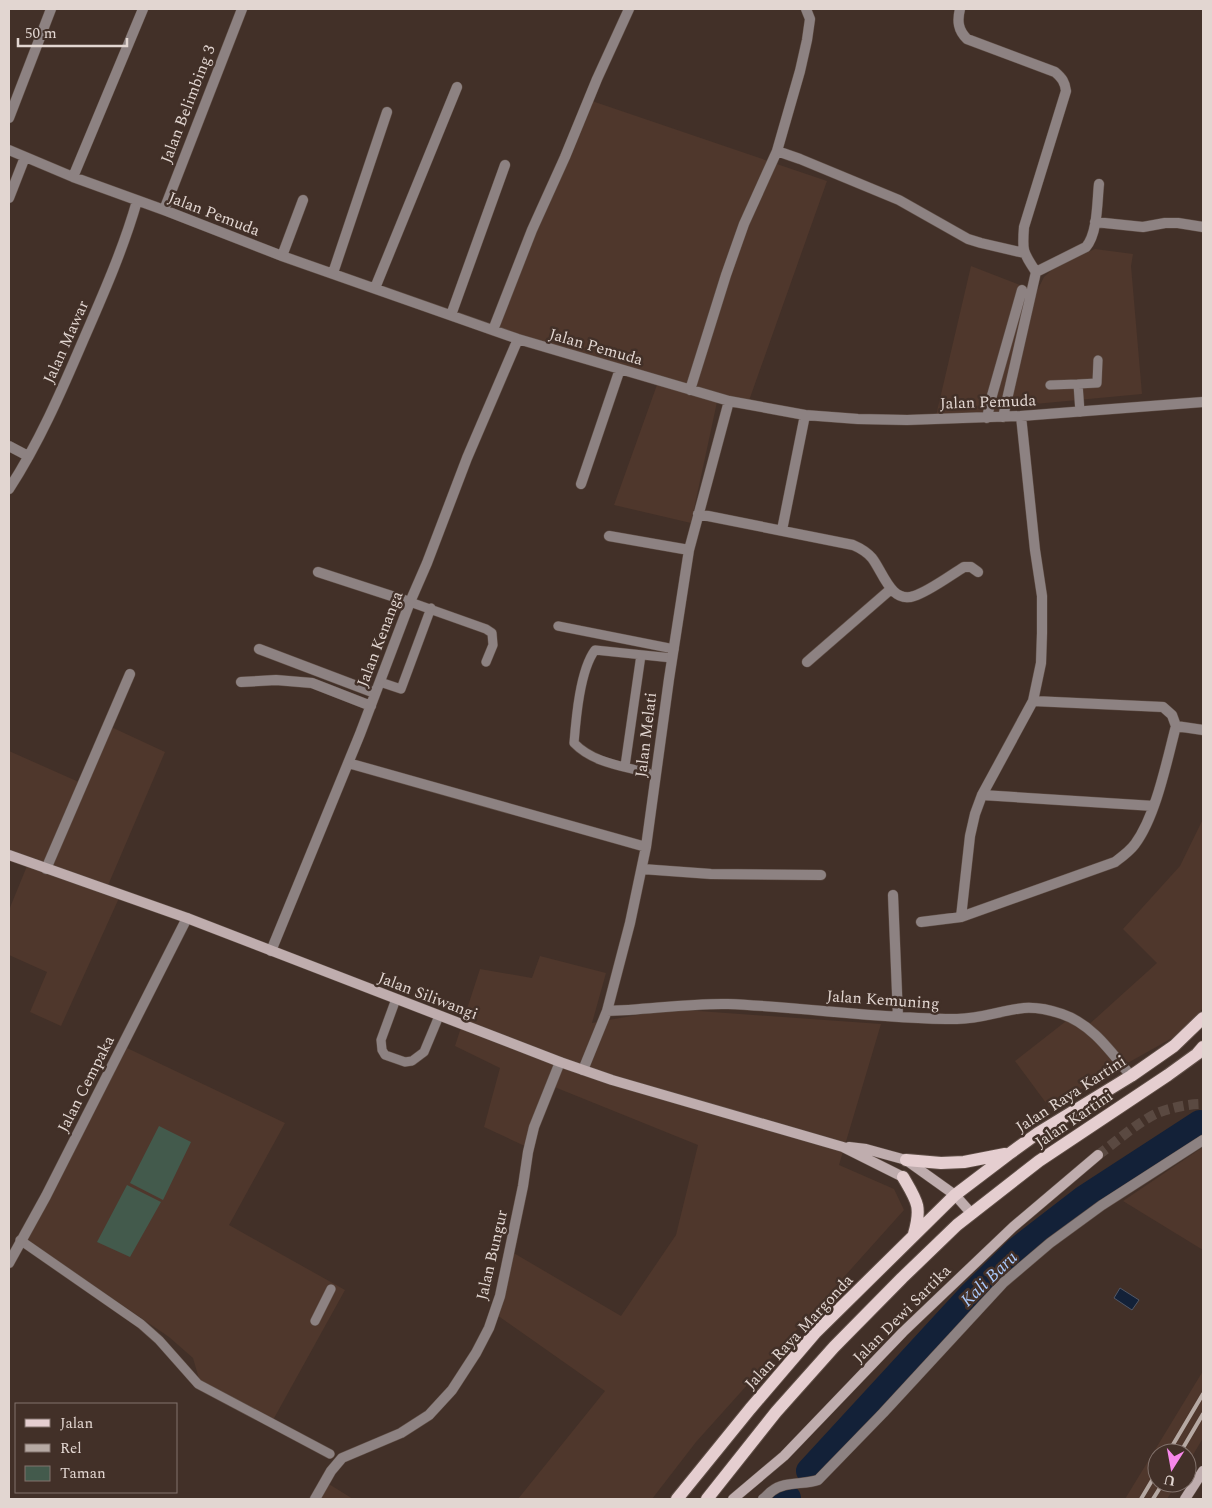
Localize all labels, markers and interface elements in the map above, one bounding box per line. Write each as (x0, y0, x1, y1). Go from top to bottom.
scale bar (18, 15, 126, 47)
text: 50 m (25, 22, 57, 45)
street label: Jalan Belimbing 3 (154, 41, 222, 167)
street label: Jalan Pemuda (165, 186, 263, 243)
street label: Jalan Mawar (37, 297, 95, 387)
street label: Jalan Pemuda (546, 322, 646, 372)
street label: Jalan Pemuda (939, 388, 1037, 416)
street label: Jalan Kenanga (351, 587, 409, 690)
street label: Jalan Melati (629, 691, 663, 779)
street label: Jalan Siliwangi (374, 966, 482, 1026)
street label: Jalan Kemuning (826, 984, 940, 1016)
street label: Jalan Cempaka (51, 1031, 121, 1137)
street label: Jalan Raya Kartini (1011, 1049, 1131, 1139)
street label: Jalan Kartini (1030, 1084, 1118, 1154)
street label: Jalan Bungur (470, 1207, 514, 1303)
water label: Kali Baru (954, 1244, 1024, 1313)
street label: Jalan Dewi Sartika (847, 1259, 957, 1369)
street label: Jalan Raya Margonda (739, 1269, 859, 1395)
legend (15, 1403, 178, 1493)
text: Jalan (60, 1412, 93, 1435)
text: Rel (60, 1437, 82, 1460)
north arrow (1147, 1443, 1197, 1493)
text: Taman (60, 1462, 106, 1485)
text: U (1162, 1469, 1177, 1492)

